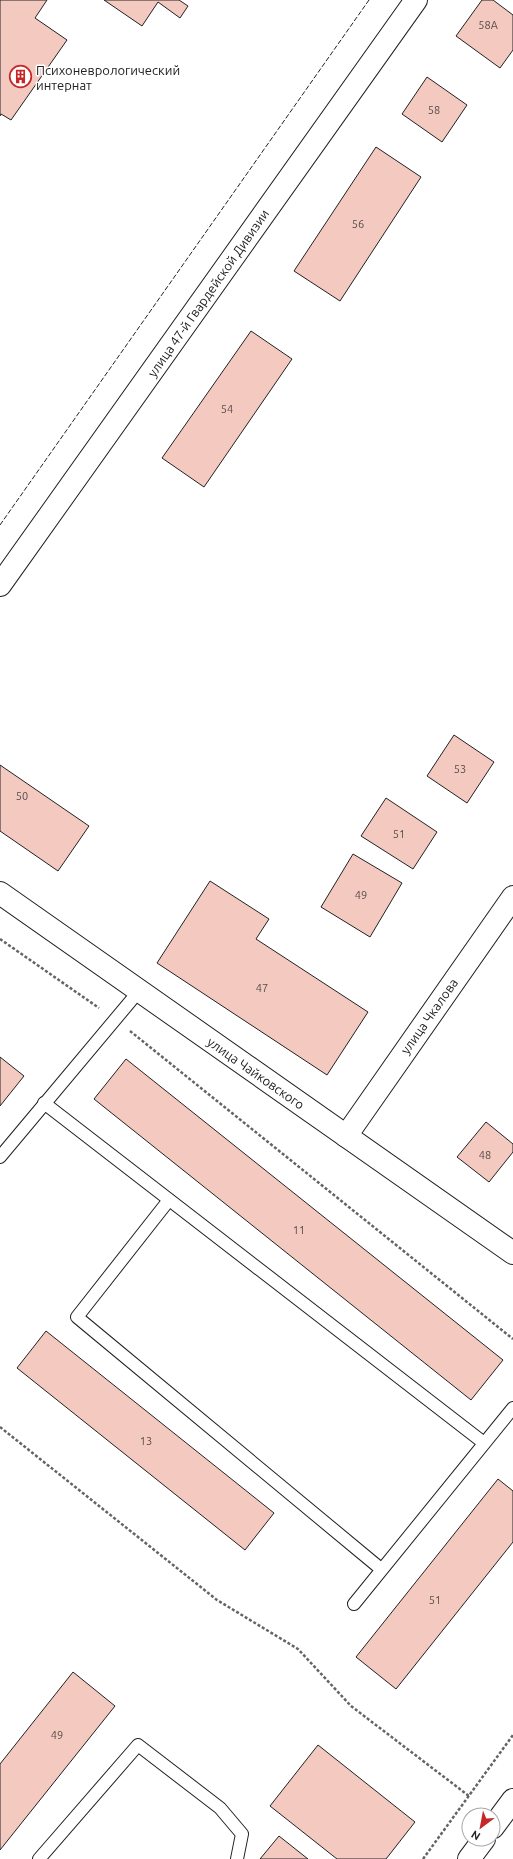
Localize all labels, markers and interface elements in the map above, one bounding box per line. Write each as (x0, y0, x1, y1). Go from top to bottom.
house number: 58А (478, 19, 499, 31)
place label: Психоневрологический интернат (36, 63, 180, 92)
building icon: Психоневрологический интернат (8, 64, 34, 90)
house number: 58 (428, 104, 440, 116)
street label: улица 47-й Гвардейской Дивизии (145, 207, 271, 379)
house number: 56 (352, 218, 364, 230)
house number: 54 (221, 403, 233, 415)
house number: 53 (454, 763, 466, 775)
house number: 50 (16, 790, 28, 802)
house number: 51 (393, 828, 405, 840)
house number: 49 (355, 889, 367, 901)
street label: улица Чкалова (398, 976, 460, 1056)
house number: 47 (256, 982, 268, 994)
street label: улица Чайковского (205, 1034, 307, 1112)
house number: 48 (479, 1149, 491, 1161)
house number: 11 (293, 1224, 305, 1236)
house number: 13 (140, 1435, 152, 1447)
house number: 51 (429, 1594, 441, 1606)
house number: 49 (51, 1729, 63, 1741)
north arrow (461, 1807, 501, 1847)
text: N (469, 1828, 482, 1843)

